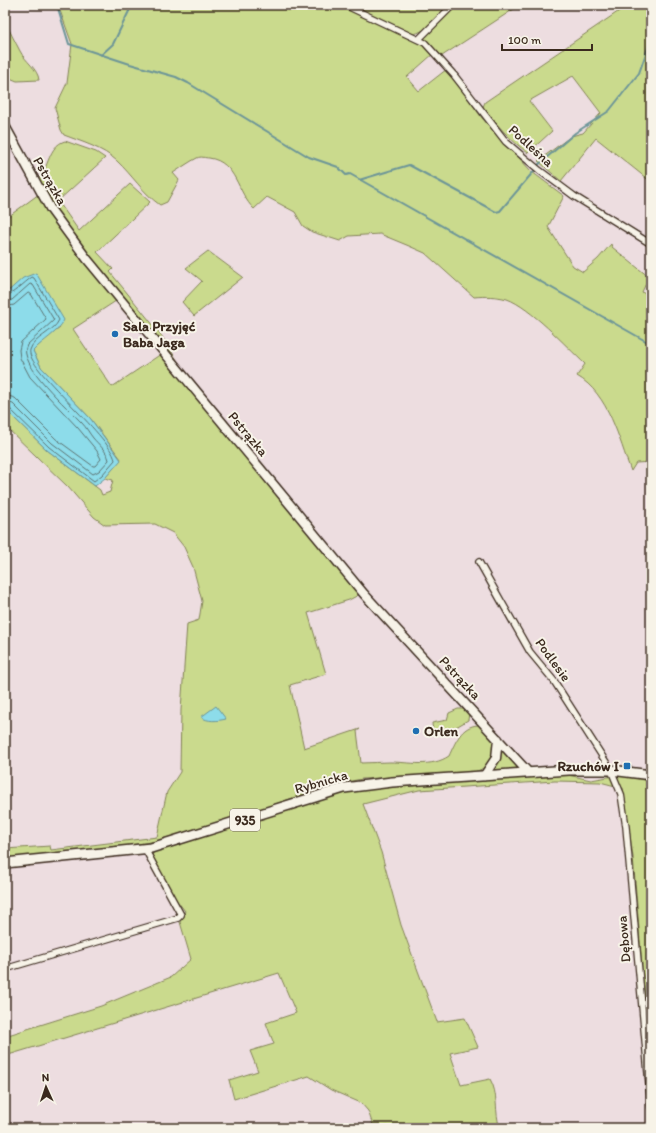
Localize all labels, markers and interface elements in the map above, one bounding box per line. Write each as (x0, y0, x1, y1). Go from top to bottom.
scale bar (502, 26, 592, 52)
text: 100 m (508, 33, 541, 47)
street label: Podleśna (505, 121, 557, 171)
street label: Pstrązka (29, 154, 71, 209)
place label: Sala Przyjęć Baba Jaga (123, 318, 196, 351)
marker: Sala Przyjęć Baba Jaga (110, 329, 120, 339)
street label: Pstrązka (224, 408, 272, 460)
street label: Podlesie (532, 635, 575, 685)
street label: Pstrązka (436, 653, 485, 704)
place label: Orlen (424, 723, 458, 740)
marker: Orlen (411, 726, 421, 736)
place label: Rzuchów I (557, 758, 619, 775)
marker: Rzuchów I (622, 761, 632, 771)
street label: Rybnicka (293, 766, 350, 798)
road number: 935 (230, 809, 260, 831)
street label: Dębowa (613, 915, 635, 963)
north arrow (26, 1067, 66, 1107)
text: N (41, 1071, 50, 1084)

